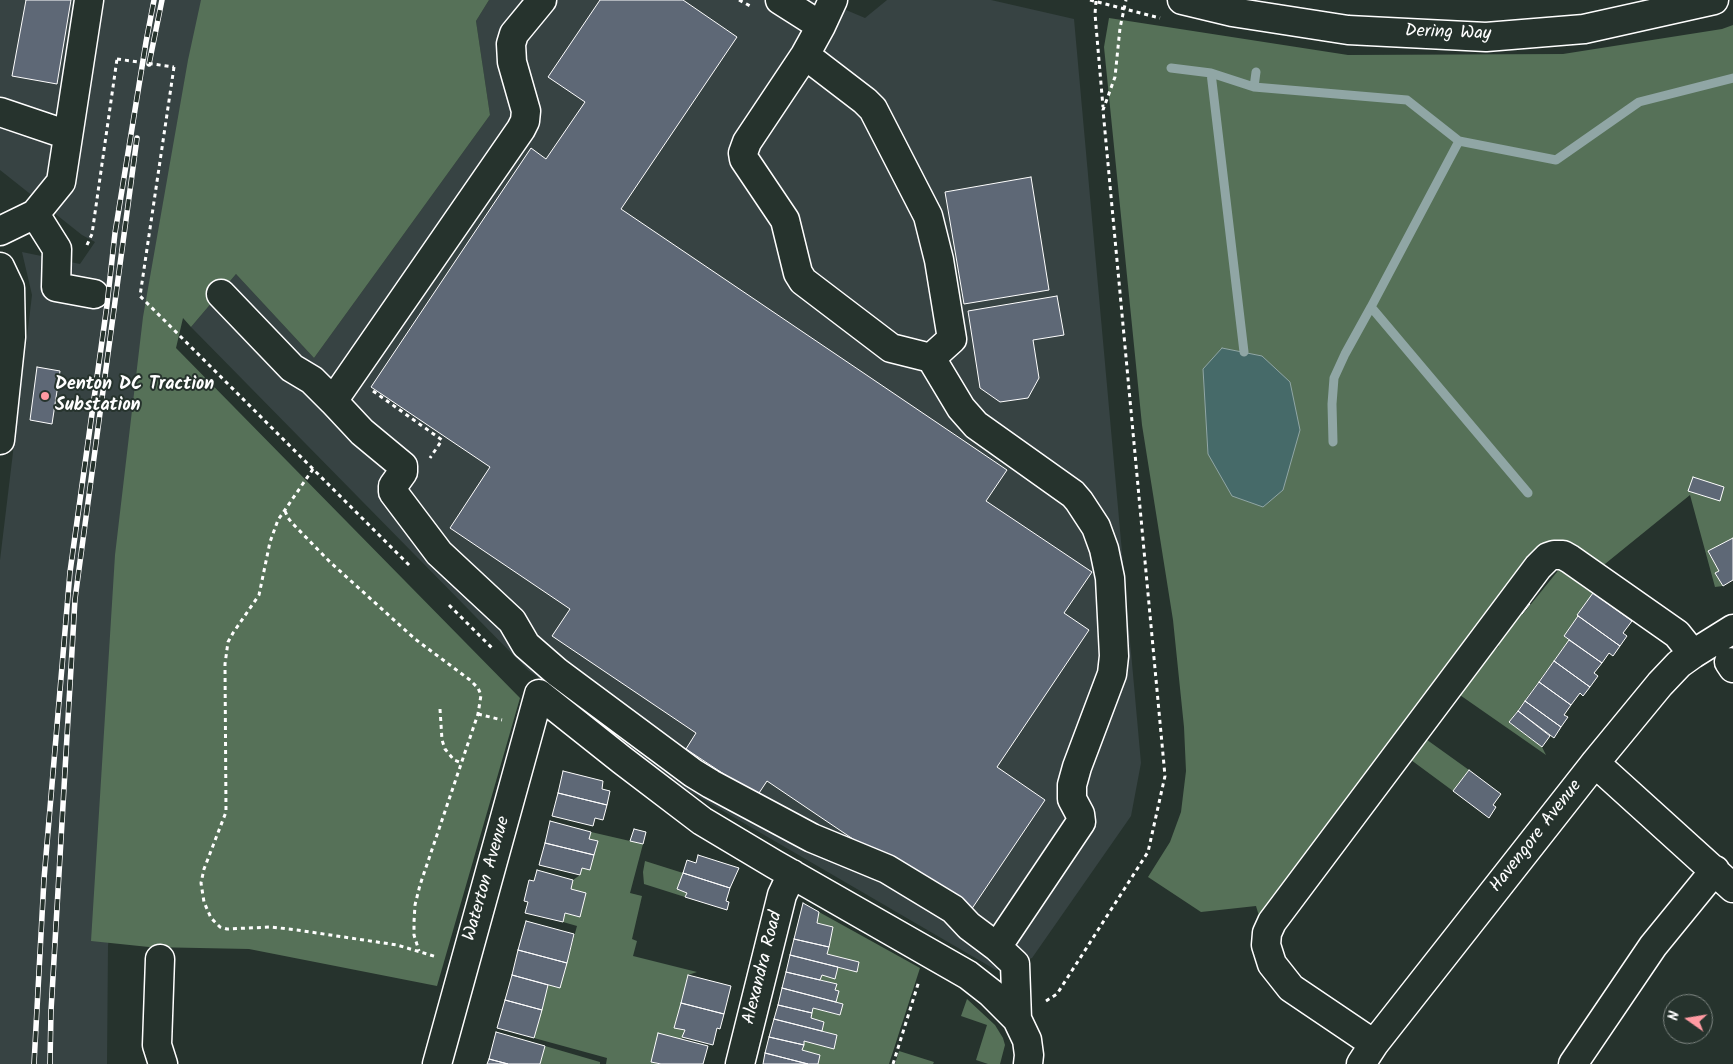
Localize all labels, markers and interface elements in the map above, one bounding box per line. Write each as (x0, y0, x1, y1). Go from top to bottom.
street label: Dering Way (1405, 22, 1491, 46)
place label: Denton DC Traction Substation (55, 375, 214, 418)
marker: Denton DC Traction Substation (39, 390, 51, 402)
street label: Havengore Avenue (1486, 776, 1588, 898)
street label: Waterton Avenue (460, 814, 516, 944)
street label: Alexandra Road (740, 909, 788, 1027)
north arrow (1663, 994, 1713, 1044)
text: N (1663, 1009, 1686, 1023)

